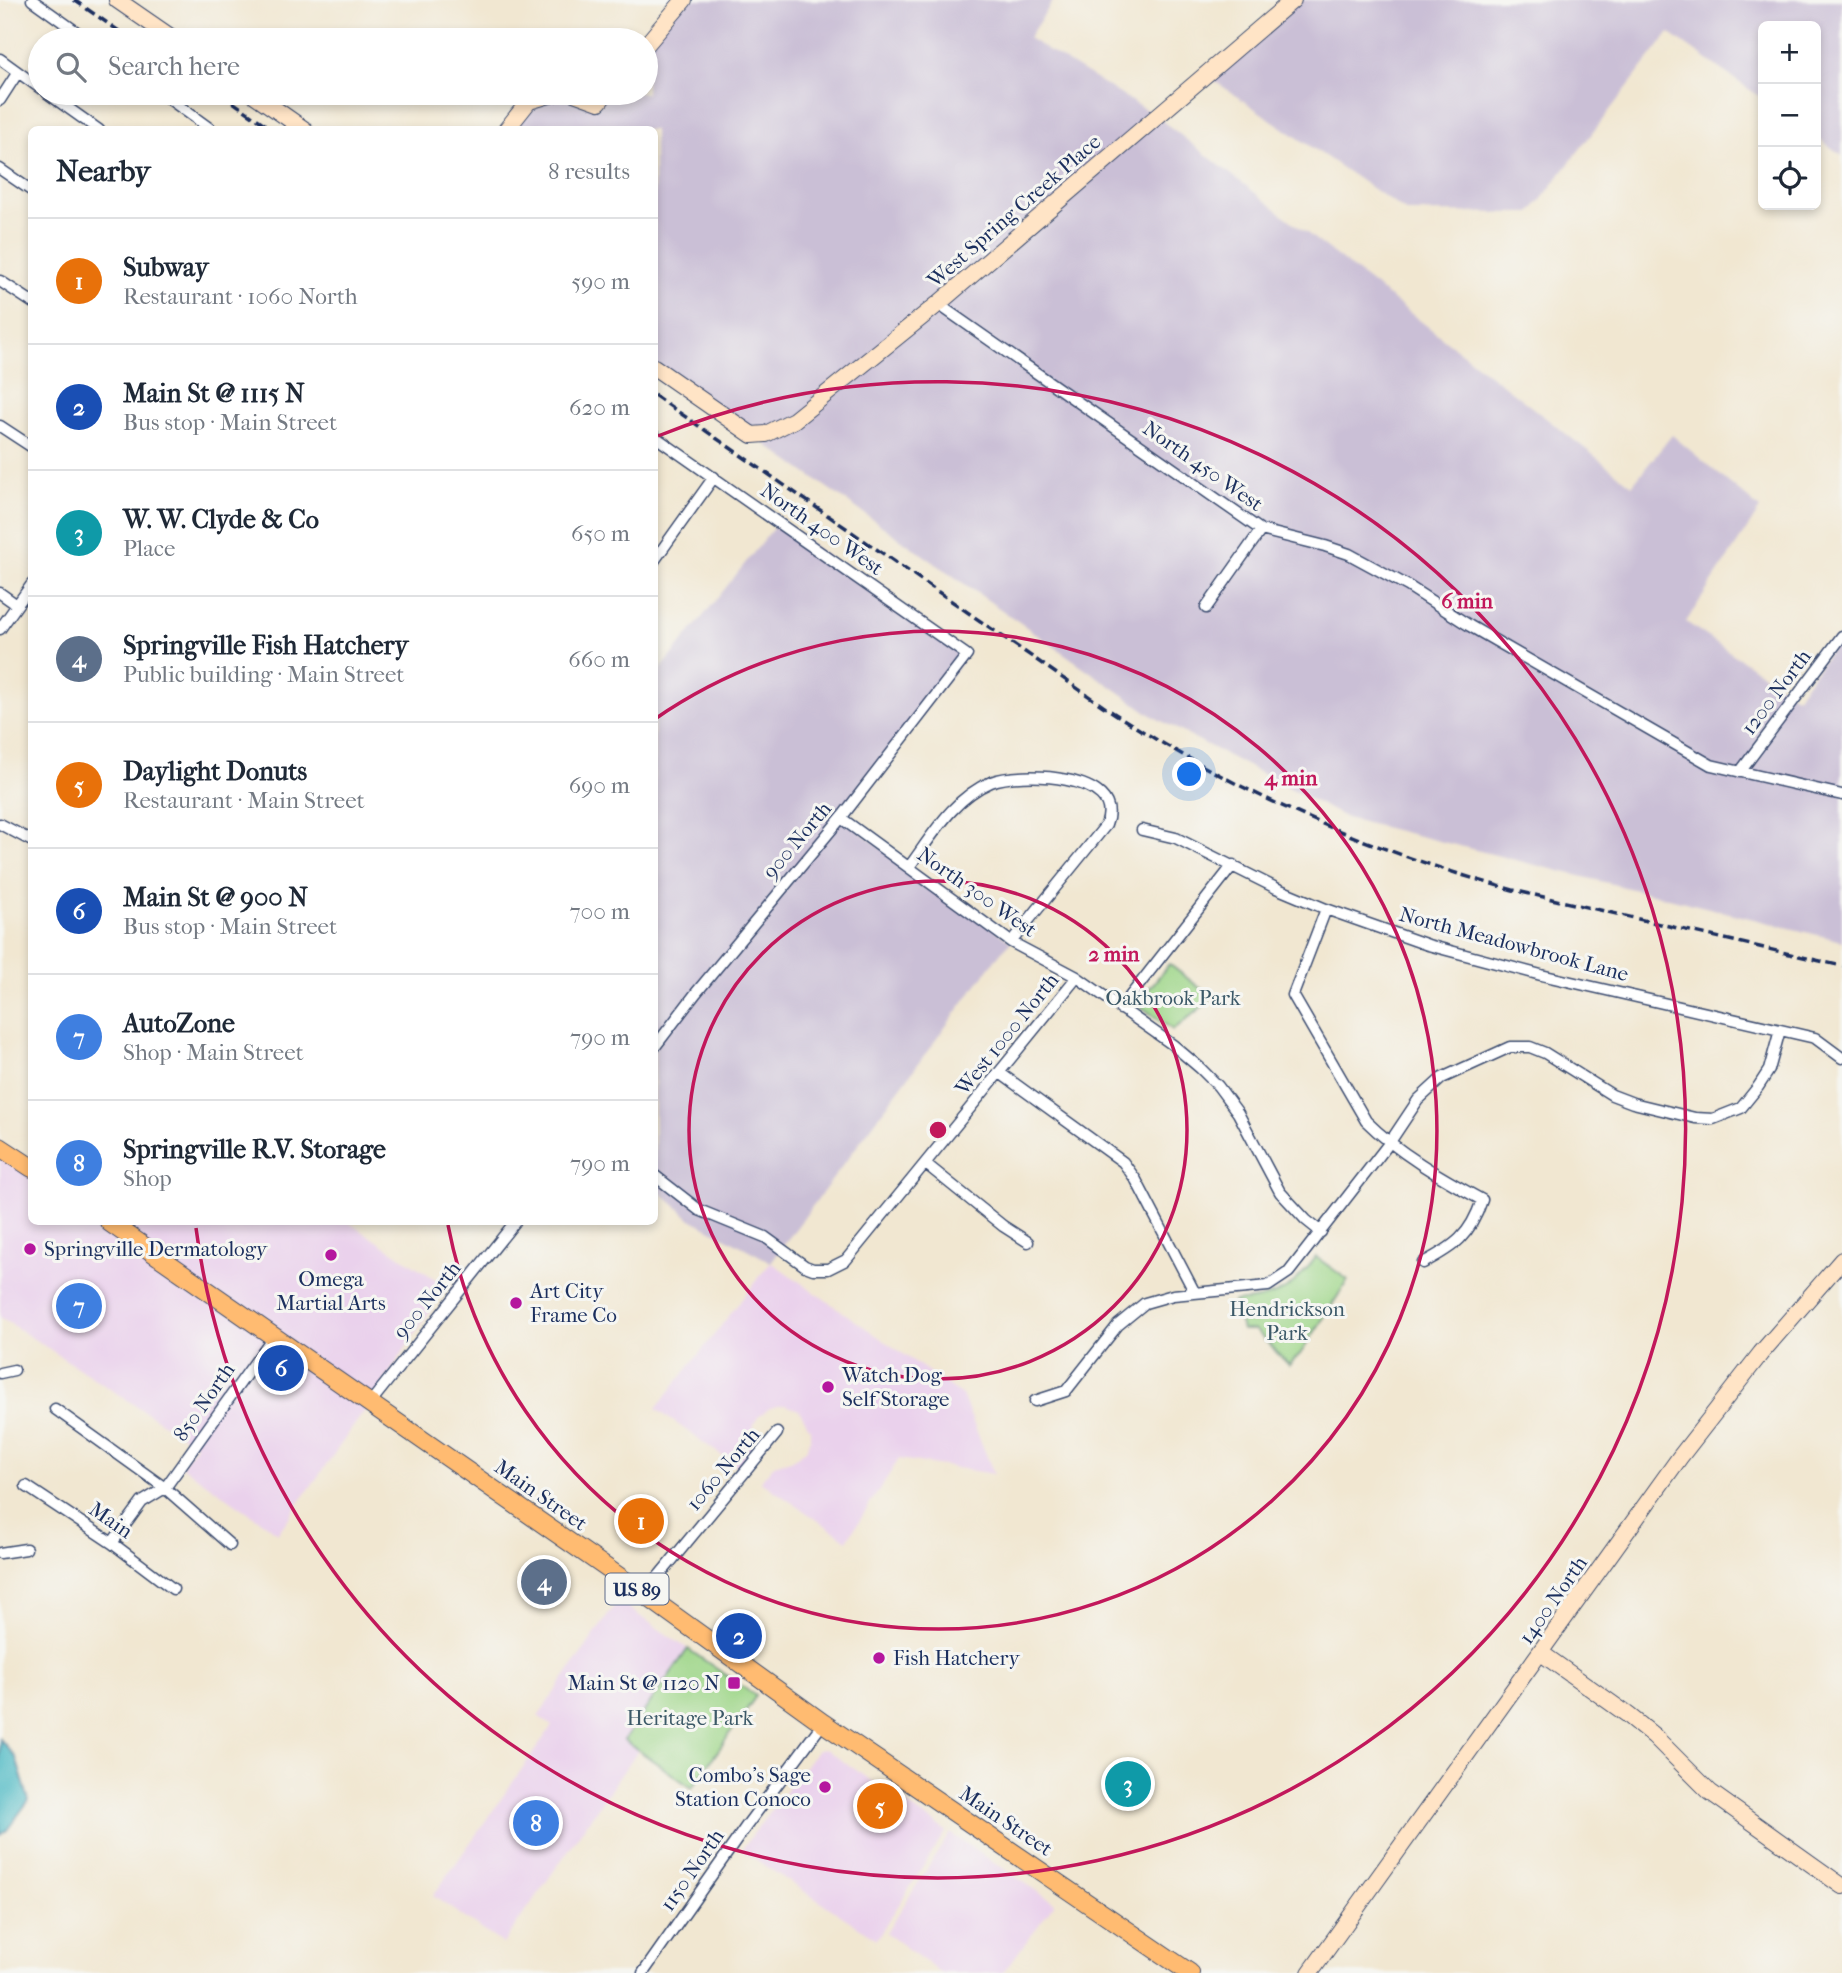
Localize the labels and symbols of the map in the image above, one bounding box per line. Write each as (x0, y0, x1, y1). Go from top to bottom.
street label: West Spring Creek Place (922, 129, 1105, 293)
street label: North 450 West (1138, 416, 1268, 516)
street label: North 400 West (756, 478, 888, 580)
text: 6 min (1441, 589, 1494, 613)
street label: 1200 North (1736, 645, 1816, 739)
your location (1172, 757, 1206, 791)
text: 4 min (1264, 766, 1318, 791)
street label: 900 North (758, 796, 836, 883)
street label: North 300 West (913, 842, 1042, 942)
street label: North Meadowbrook Lane (1397, 902, 1631, 986)
text: 2 min (1088, 942, 1140, 966)
street label: West 1000 North (950, 968, 1064, 1101)
park label: Oakbrook Park (1106, 986, 1241, 1010)
centre of rings (926, 1118, 950, 1142)
place label: Springville Dermatology (44, 1237, 268, 1261)
marker: Springville Dermatology (22, 1241, 38, 1257)
marker: Omega Martial Arts (323, 1247, 339, 1263)
street label: 900 North (388, 1256, 466, 1344)
place label: Omega Martial Arts (276, 1267, 386, 1315)
place label: Art City Frame Co (529, 1279, 617, 1327)
pin: 7 (56, 1280, 102, 1332)
marker: Art City Frame Co (508, 1295, 524, 1311)
park label: Hendrickson Park (1229, 1297, 1345, 1345)
pin: 6 (258, 1342, 304, 1394)
street label: 850 North (168, 1358, 240, 1446)
place label: Watch Dog Self Storage (841, 1363, 949, 1411)
marker: Watch Dog Self Storage (820, 1379, 836, 1395)
street label: 1060 North (681, 1423, 765, 1515)
street label: Main Street (490, 1454, 592, 1536)
pin: 1 (618, 1495, 664, 1547)
street label: Main (85, 1497, 137, 1543)
street label: 1400 North (1514, 1551, 1592, 1649)
pin: 4 (521, 1556, 567, 1608)
road number: US 89 (606, 1574, 668, 1604)
pin: 2 (716, 1610, 762, 1662)
place label: Fish Hatchery (893, 1646, 1020, 1670)
marker: Fish Hatchery (871, 1650, 887, 1666)
place label: Main St @ 1120 N (567, 1671, 720, 1695)
marker: Main St @ 1120 N (726, 1675, 742, 1691)
park label: Heritage Park (627, 1706, 754, 1730)
pin: 3 (1105, 1758, 1151, 1810)
place label: Combo's Sage Station Conoco (675, 1763, 811, 1811)
marker: Combo's Sage Station Conoco (817, 1779, 833, 1795)
pin: 5 (857, 1780, 903, 1832)
street label: Main Street (955, 1781, 1058, 1861)
pin: 8 (513, 1797, 559, 1849)
street label: 1150 North (655, 1824, 729, 1916)

